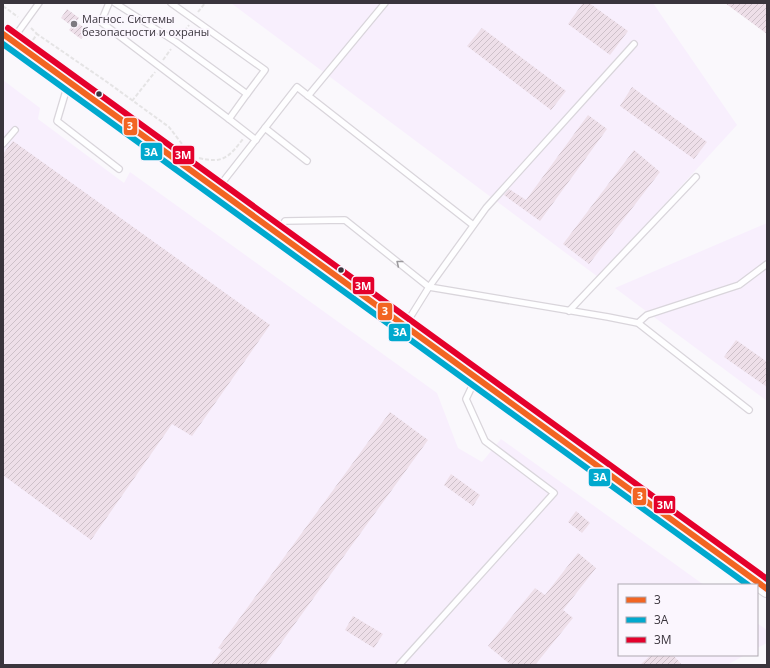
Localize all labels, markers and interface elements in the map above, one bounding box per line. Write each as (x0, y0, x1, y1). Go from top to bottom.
place label: Магнос. Системы безопасности и охраны (82, 11, 209, 39)
marker: Магнос. Системы безопасности и охраны (69, 19, 79, 29)
unlabelled marker (94, 89, 104, 99)
line badge: 3 (123, 117, 138, 136)
text: 3 (127, 118, 133, 133)
line badge: 3А (140, 142, 163, 161)
text: 3А (144, 144, 158, 159)
line badge: 3М (172, 145, 195, 165)
text: 3М (175, 147, 191, 162)
one-way arrow (396, 261, 403, 268)
unlabelled marker (336, 265, 346, 275)
line badge: 3М (352, 276, 375, 295)
text: 3М (355, 278, 371, 293)
line badge: 3 (377, 302, 393, 321)
text: 3 (382, 303, 388, 318)
line badge: 3А (388, 323, 411, 342)
text: 3А (393, 324, 407, 339)
line badge: 3А (588, 468, 611, 487)
text: 3А (593, 469, 607, 484)
line badge: 3 (632, 487, 647, 506)
text: 3 (637, 488, 643, 503)
line badge: 3М (653, 495, 676, 514)
text: 3М (657, 497, 673, 512)
legend (618, 584, 758, 656)
text: 3 (654, 591, 661, 608)
text: 3А (654, 611, 669, 628)
text: 3М (654, 631, 672, 648)

